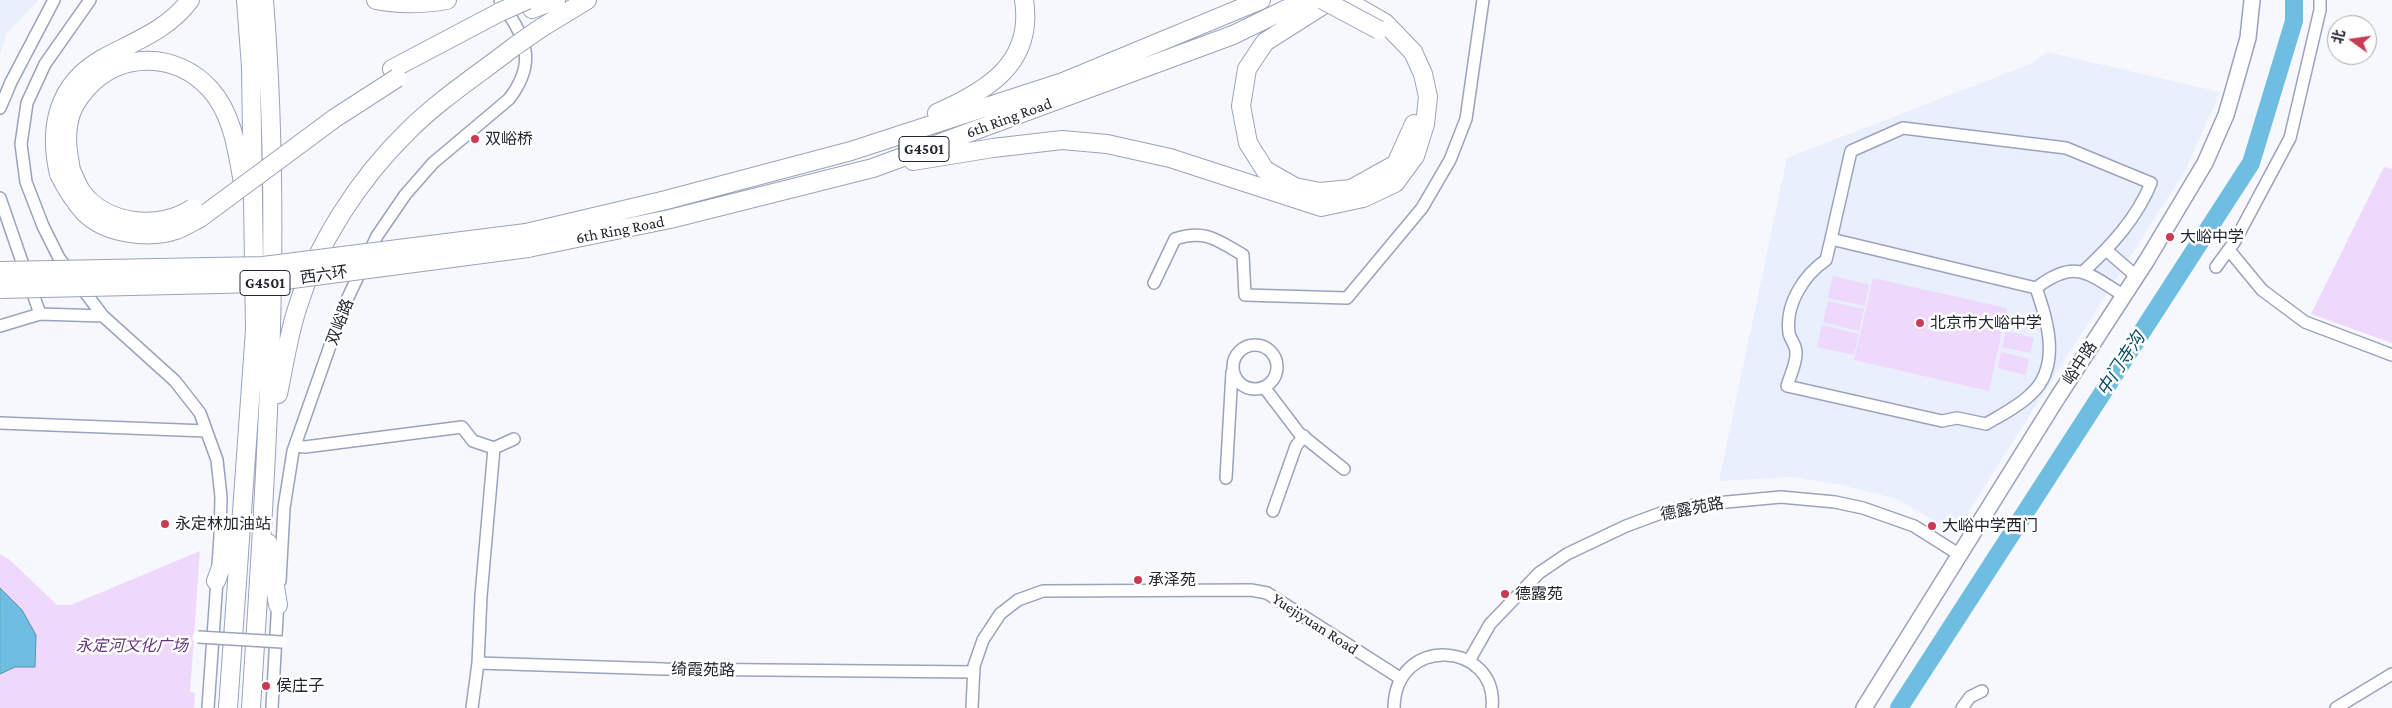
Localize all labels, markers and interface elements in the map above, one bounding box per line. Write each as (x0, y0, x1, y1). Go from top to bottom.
north arrow (2327, 15, 2377, 65)
text: 北 (2329, 28, 2348, 45)
street label: 6th Ring Road (964, 94, 1054, 142)
place label: 双峪桥 (485, 129, 533, 149)
marker: 双峪桥 (469, 133, 481, 145)
road number: G4501 (899, 136, 949, 162)
street label: 6th Ring Road (574, 212, 666, 248)
place label: 大峪中学 (2180, 227, 2244, 247)
marker: 大峪中学 (2164, 231, 2176, 243)
street label: 西六环 (299, 262, 349, 288)
road number: G4501 (240, 270, 290, 296)
street label: 双峪路 (322, 296, 358, 348)
place label: 北京市大峪中学 (1930, 313, 2042, 333)
marker: 北京市大峪中学 (1914, 317, 1926, 329)
water label: 中门寺沟 (2092, 328, 2150, 400)
street label: 峪中路 (2059, 338, 2101, 388)
street label: 德露苑路 (1659, 493, 1725, 525)
place label: 永定林加油站 (175, 514, 271, 534)
place label: 大峪中学西门 (1942, 516, 2038, 536)
marker: 永定林加油站 (159, 518, 171, 530)
marker: 大峪中学西门 (1926, 520, 1938, 532)
place label: 承泽苑 (1148, 570, 1196, 590)
marker: 承泽苑 (1132, 574, 1144, 586)
place label: 德露苑 (1515, 584, 1563, 604)
marker: 德露苑 (1499, 588, 1511, 600)
street label: Yuejiyuan Road (1268, 589, 1362, 659)
park label: 永定河文化广场 (76, 636, 188, 656)
street label: 绮霞苑路 (671, 660, 735, 680)
place label: 侯庄子 (276, 676, 324, 696)
marker: 侯庄子 (260, 680, 272, 692)

